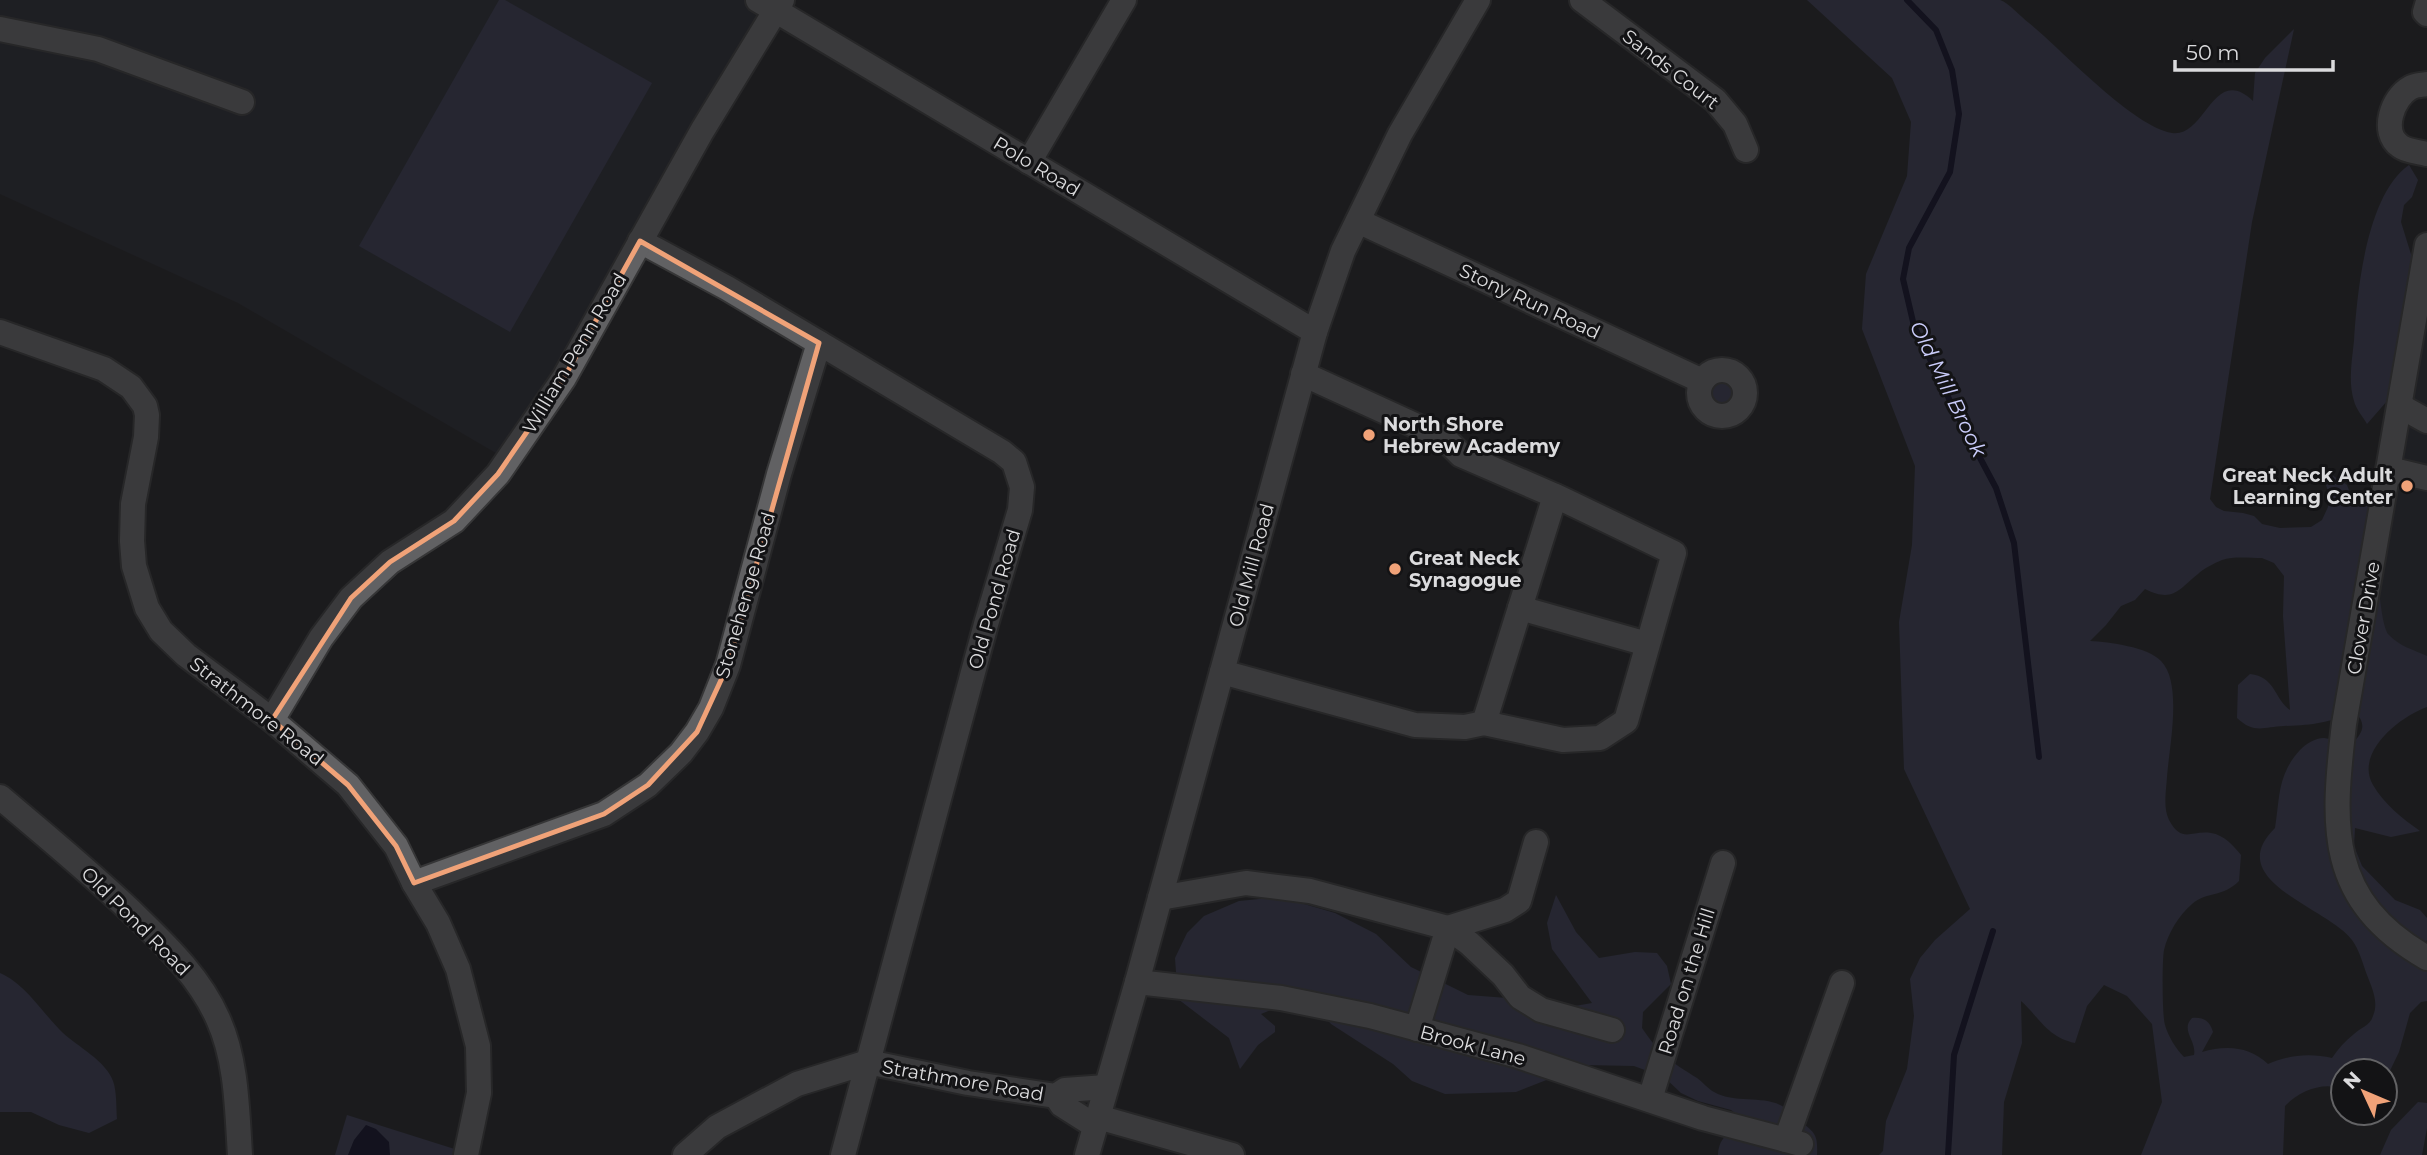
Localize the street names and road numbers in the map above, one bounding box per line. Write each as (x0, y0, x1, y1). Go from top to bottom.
street label: Sands Court (1618, 25, 1724, 114)
street label: Polo Road (989, 132, 1084, 201)
street label: Stony Run Road (1456, 259, 1604, 344)
street label: William Penn Road (517, 269, 631, 438)
street label: Old Mill Road (1224, 501, 1279, 629)
street label: Stonehenge Road (711, 509, 780, 681)
street label: Old Pond Road (963, 526, 1025, 672)
street label: Clover Drive (2342, 560, 2385, 676)
street label: Strathmore Road (185, 652, 328, 771)
street label: Old Pond Road (76, 862, 195, 981)
street label: Road on the Hill (1653, 905, 1720, 1057)
street label: Brook Lane (1417, 1020, 1528, 1071)
street label: Strathmore Road (880, 1055, 1045, 1106)

